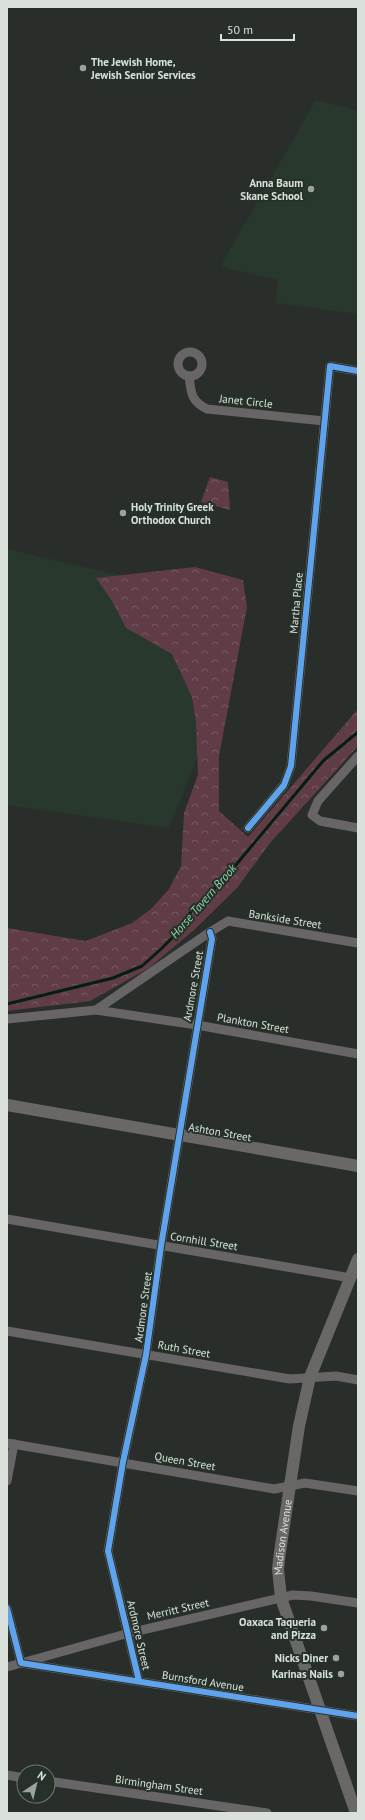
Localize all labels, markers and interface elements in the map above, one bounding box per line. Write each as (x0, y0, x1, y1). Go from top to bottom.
scale bar (221, 16, 294, 42)
text: 50 m (227, 22, 253, 37)
place label: The Jewish Home, Jewish Senior Services (90, 55, 196, 82)
marker: The Jewish Home, Jewish Senior Services (78, 63, 88, 73)
place label: Anna Baum Skane School (240, 176, 304, 203)
marker: Anna Baum Skane School (306, 184, 316, 194)
street label: Janet Circle (218, 391, 274, 411)
place label: Holy Trinity Greek Orthodox Church (131, 500, 214, 527)
marker: Holy Trinity Greek Orthodox Church (118, 508, 128, 518)
street label: Martha Place (286, 571, 306, 634)
water label: Horse Tavern Brook (167, 860, 240, 941)
street label: Bankside Street (248, 906, 323, 932)
street label: Ardmore Street (180, 949, 206, 1022)
street label: Plankton Street (216, 1010, 290, 1036)
street label: Ashton Street (187, 1120, 253, 1144)
street label: Cornhill Street (169, 1229, 239, 1253)
street label: Ardmore Street (131, 1270, 155, 1343)
street label: Ruth Street (157, 1337, 212, 1361)
street label: Queen Street (153, 1449, 217, 1473)
street label: Madison Avenue (271, 1498, 295, 1576)
street label: Merritt Street (146, 1595, 211, 1623)
street label: Ardmore Street (124, 1599, 154, 1672)
place label: Oaxaca Taqueria and Pizza (239, 1615, 316, 1642)
marker: Oaxaca Taqueria and Pizza (319, 1623, 329, 1633)
place label: Nicks Diner (275, 1651, 328, 1665)
marker: Nicks Diner (331, 1653, 341, 1663)
place label: Karinas Nails (272, 1667, 333, 1681)
street label: Burnsford Avenue (161, 1668, 245, 1694)
marker: Karinas Nails (336, 1669, 346, 1679)
north arrow (16, 1764, 56, 1804)
text: N (35, 1768, 49, 1784)
street label: Birmingham Street (114, 1772, 204, 1798)

